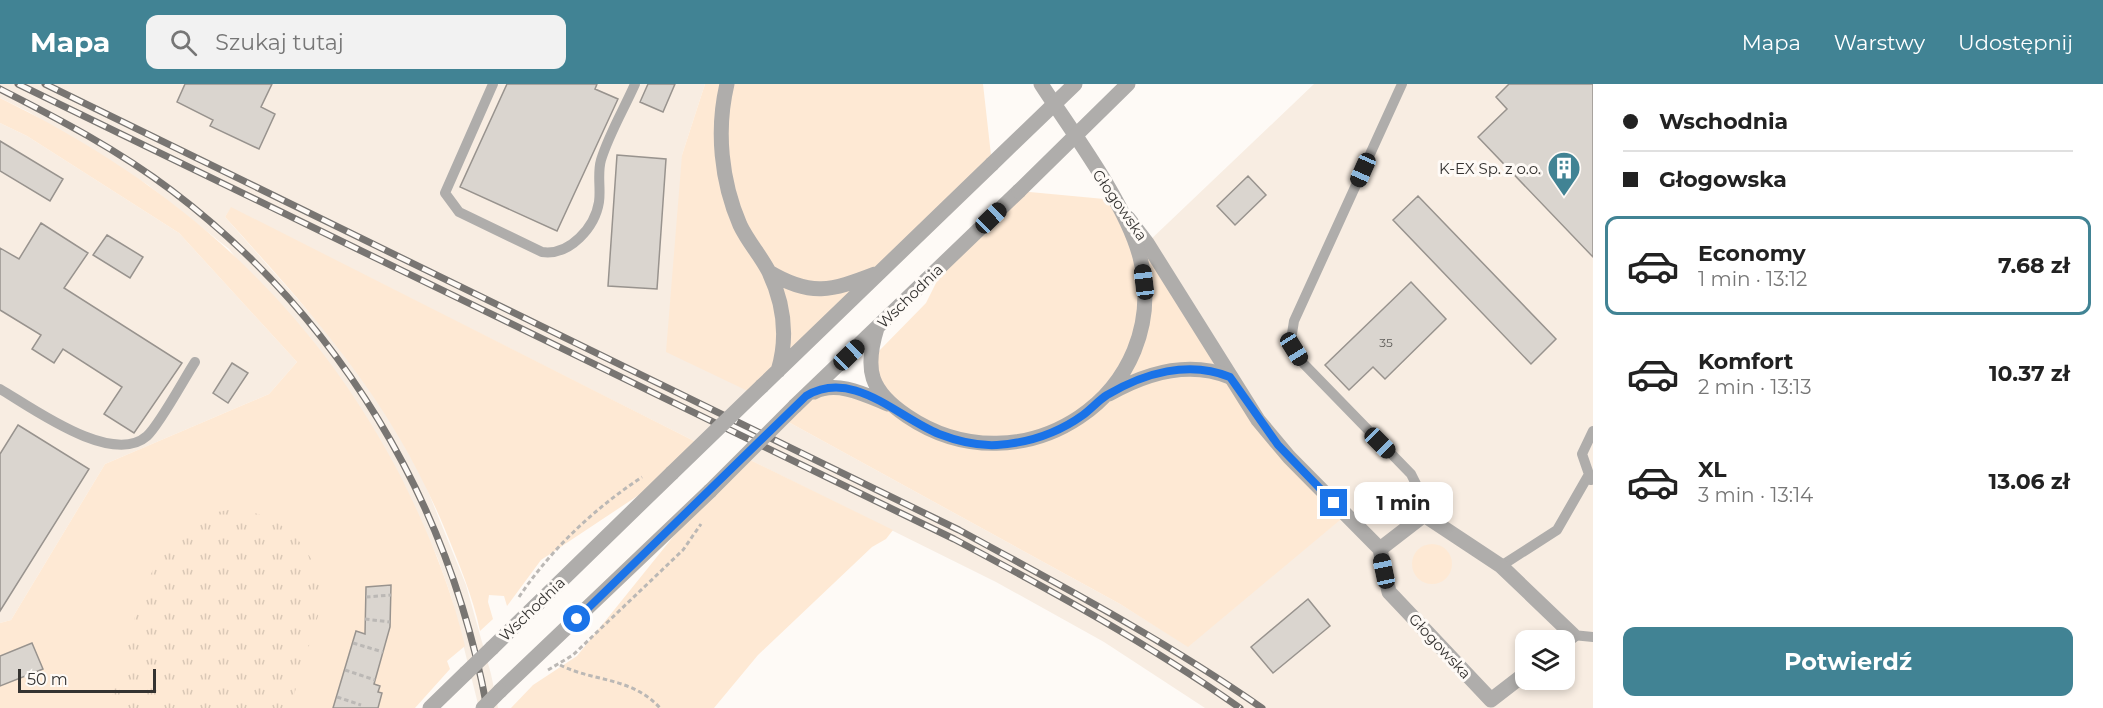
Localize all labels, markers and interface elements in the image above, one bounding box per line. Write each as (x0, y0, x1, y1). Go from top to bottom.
search box (146, 15, 566, 69)
text: Mapa (30, 25, 110, 59)
icon: search (167, 26, 200, 59)
text: Szukaj tutaj (215, 29, 344, 56)
text: Mapa (1742, 30, 1801, 55)
text: Warstwy (1834, 30, 1925, 55)
text: Udostępnij (1958, 30, 2073, 55)
text: Wschodnia (1659, 108, 1788, 135)
car (1347, 150, 1379, 190)
building icon: K-EX Sp. z o.o. (1546, 150, 1582, 197)
place label: K-EX Sp. z o.o. (1439, 159, 1541, 178)
street label: Głogowska (1088, 166, 1152, 244)
text: Głogowska (1659, 166, 1787, 193)
car (972, 199, 1010, 237)
icon: car (1626, 239, 1680, 293)
text: Economy (1698, 240, 1806, 267)
text: 7.68 zł (1998, 252, 2070, 279)
street label: Wschodnia (873, 260, 947, 332)
car (1133, 263, 1155, 301)
text: 1 min · 13:12 (1698, 267, 1807, 291)
car (1277, 329, 1311, 369)
house number: 35 (1379, 335, 1393, 350)
car (830, 336, 868, 374)
icon: car (1626, 347, 1680, 401)
text: Komfort (1698, 348, 1793, 375)
text: 10.37 zł (1989, 360, 2070, 387)
text: 2 min · 13:13 (1698, 375, 1811, 399)
car (1361, 424, 1399, 462)
icon: car (1626, 455, 1680, 509)
text: XL (1698, 456, 1727, 483)
text: 13.06 zł (1989, 468, 2070, 495)
callout: 1 min (1355, 482, 1454, 524)
text: 3 min · 13:14 (1698, 483, 1813, 507)
route end (1320, 489, 1347, 516)
text: 1 min (1376, 491, 1431, 515)
car (1371, 552, 1397, 590)
street label: Wschodnia (495, 573, 569, 645)
route start (563, 605, 590, 632)
street label: Głogowska (1405, 609, 1475, 683)
button: Potwierdź (1623, 627, 2073, 696)
map controls (1515, 630, 1575, 690)
button: layers (1515, 630, 1575, 690)
scale bar (18, 666, 156, 694)
text: 50 m (27, 670, 68, 689)

